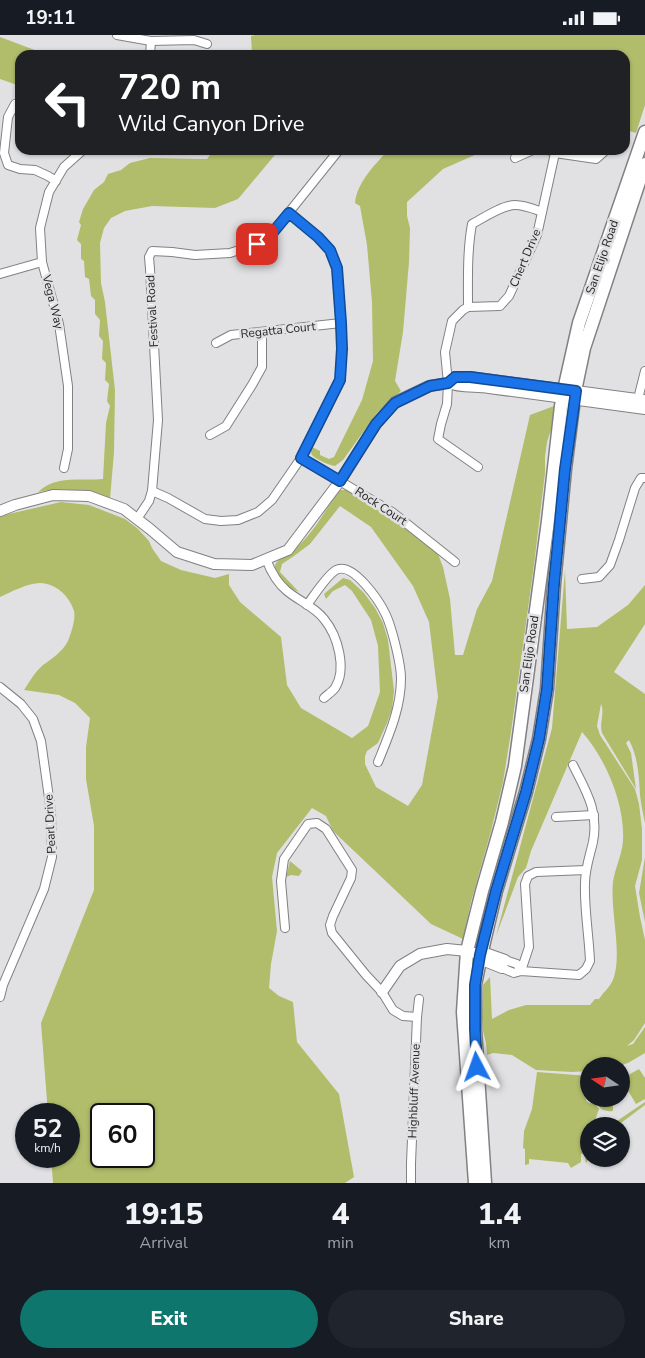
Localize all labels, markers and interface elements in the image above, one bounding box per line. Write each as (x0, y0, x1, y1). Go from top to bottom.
text: 19:11 (25, 5, 75, 31)
text: 720 m (118, 64, 221, 111)
icon: left (35, 70, 100, 135)
text: Wild Canyon Drive (118, 109, 304, 139)
street label: San Elijo Road (582, 218, 622, 296)
pin (236, 223, 278, 265)
street label: Chert Drive (506, 227, 544, 289)
icon: arrive (243, 230, 271, 258)
street label: Vega Way (38, 272, 68, 332)
street label: Festival Road (142, 274, 162, 348)
street label: Regatta Court (240, 318, 317, 342)
street label: Rock Court (352, 483, 411, 529)
street label: San Elijo Road (516, 615, 542, 693)
street label: Pearl Drive (40, 794, 60, 854)
position arrow (450, 1040, 502, 1092)
street label: Highbluff Avenue (404, 1043, 424, 1139)
north arrow (580, 1057, 630, 1107)
map controls (580, 1057, 630, 1167)
speed limit sign: 60 (90, 1103, 155, 1168)
text: 52 (32, 1112, 63, 1146)
button: layers (580, 1117, 630, 1167)
text: km/h (34, 1140, 61, 1156)
text: 19:15 (124, 1194, 204, 1235)
text: 4 (332, 1194, 350, 1235)
text: 1.4 (477, 1194, 521, 1235)
text: Arrival (140, 1232, 188, 1254)
text: min (327, 1232, 354, 1254)
text: km (489, 1232, 510, 1254)
button: Exit (20, 1290, 318, 1348)
button: Share (328, 1290, 625, 1348)

